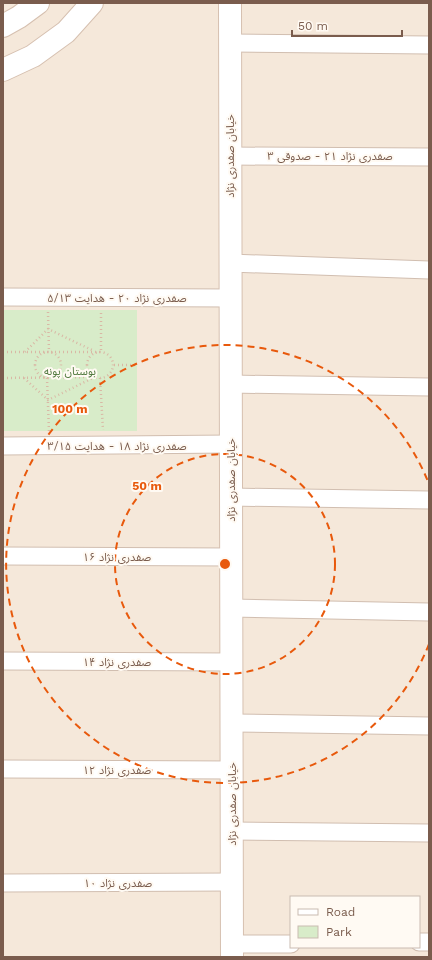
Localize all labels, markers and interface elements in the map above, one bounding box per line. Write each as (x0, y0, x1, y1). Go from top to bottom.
scale bar (292, 12, 402, 38)
text: 50 m (298, 19, 328, 33)
street label: خیابان صفدری نژاد (224, 114, 237, 198)
street label: صفدری نژاد ۲۱ - صدوقی ۳ (267, 150, 393, 163)
street label: صفدری نژاد ۲۰ - هدایت ۵/۱۳ (47, 292, 187, 305)
park label: بوستان پونه (44, 365, 96, 379)
text: 100 m (52, 402, 88, 416)
street label: خیابان صفدری نژاد (225, 438, 238, 522)
street label: صفدری نژاد ۱۸ - هدایت ۳/۱۵ (47, 440, 187, 453)
text: 50 m (132, 479, 162, 493)
street label: صفدری نژاد ۱۶ (83, 551, 151, 564)
centre of rings (218, 557, 232, 571)
street label: صفدری نژاد ۱۴ (83, 656, 151, 669)
street label: خیابان صفدری نژاد (226, 762, 239, 846)
street label: صفدری نژاد ۱۲ (83, 764, 151, 777)
street label: صفدری نژاد ۱۰ (84, 877, 152, 890)
legend (290, 896, 420, 948)
text: Road (326, 905, 355, 919)
text: Park (326, 925, 352, 939)

